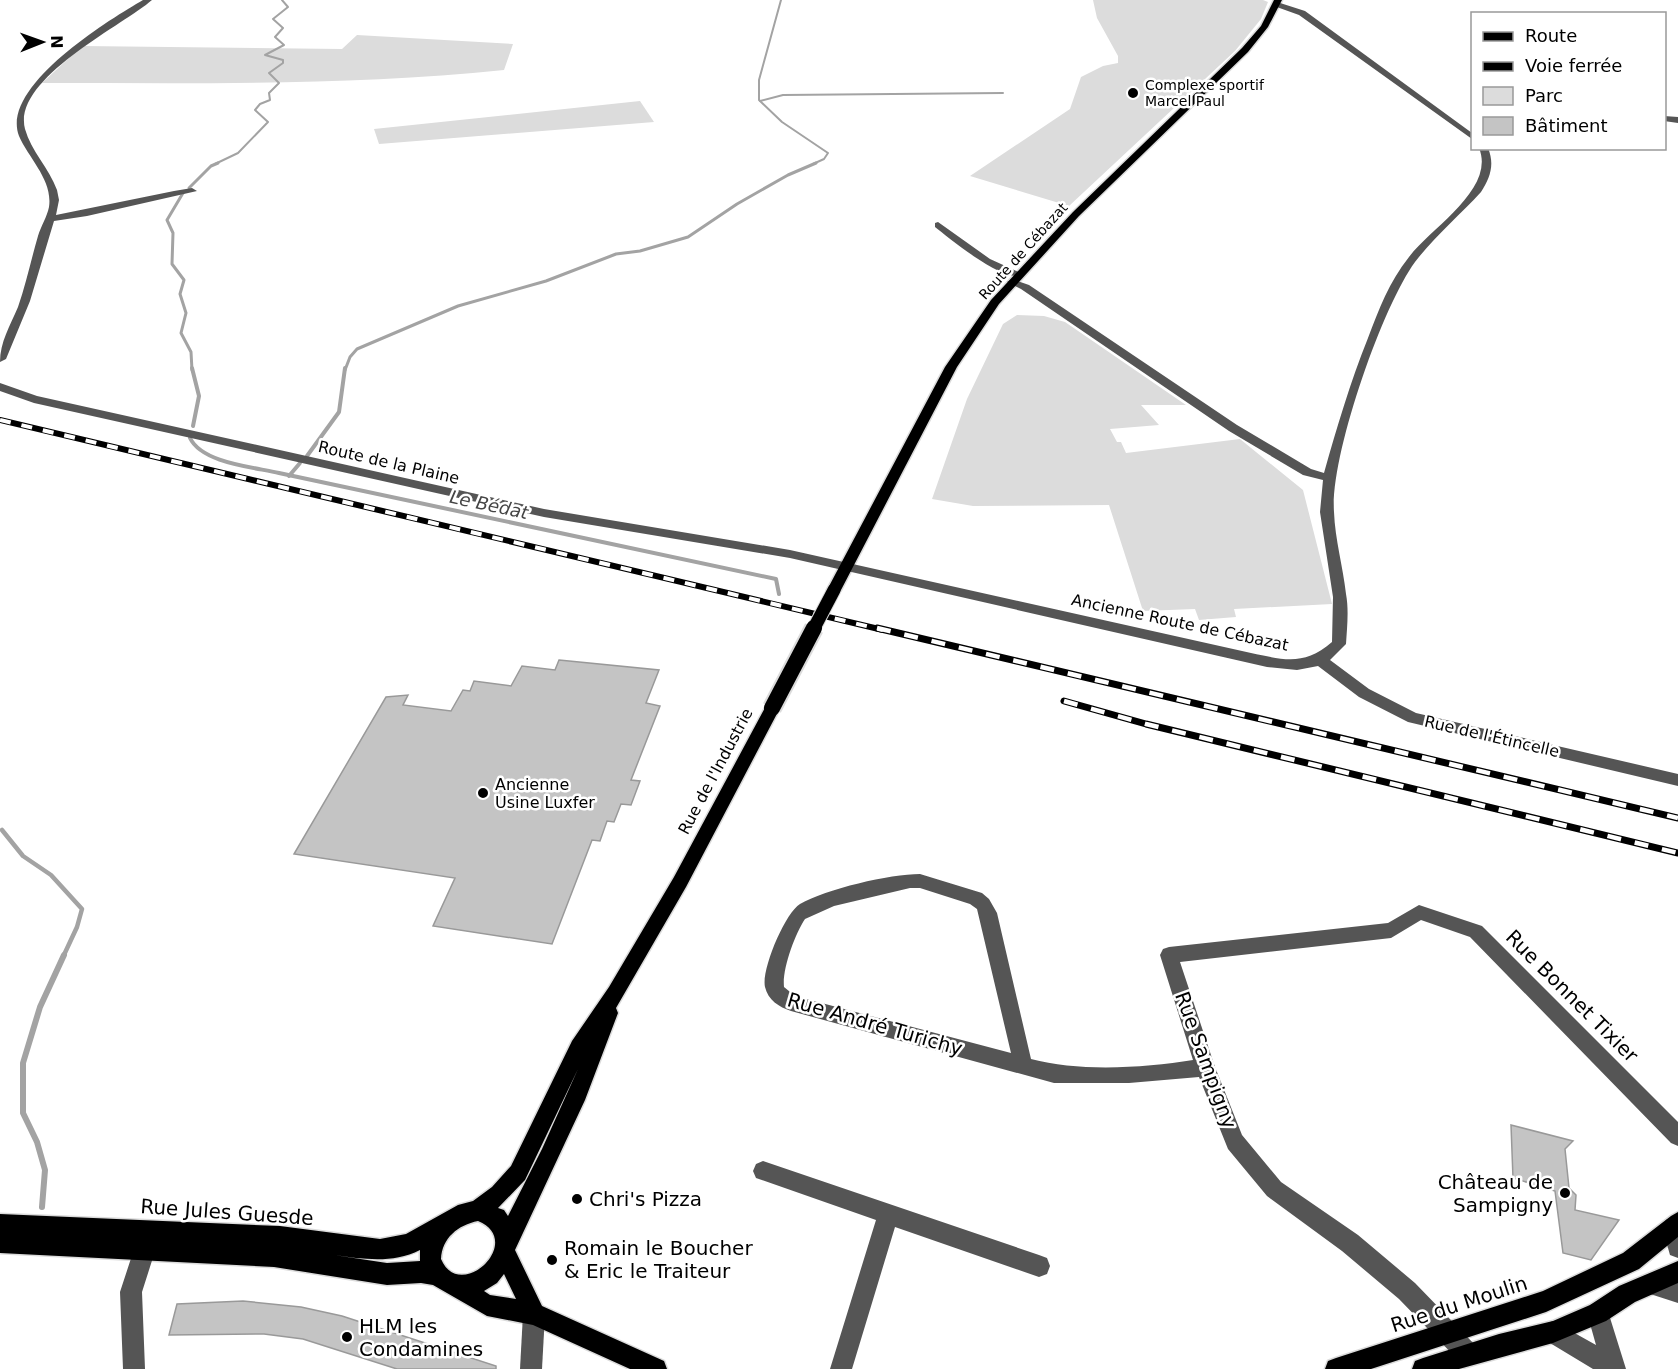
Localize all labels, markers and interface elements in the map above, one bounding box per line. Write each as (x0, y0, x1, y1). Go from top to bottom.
north arrow (12, 12, 72, 72)
legend (1471, 12, 1666, 150)
text: Route (1525, 25, 1577, 46)
text: N (47, 35, 66, 49)
text: Voie ferrée (1525, 55, 1622, 76)
place label: Complexe sportif Marcel Paul (1145, 77, 1265, 109)
text: Parc (1525, 85, 1563, 106)
marker: Complexe sportif Marcel Paul (1126, 86, 1140, 100)
text: Bâtiment (1525, 115, 1608, 136)
street label: Route de Cébazat (975, 199, 1071, 303)
street label: Route de la Plaine (316, 437, 461, 488)
water label: Le Bédat (448, 486, 531, 523)
street label: Ancienne Route de Cébazat (1070, 590, 1290, 655)
street label: Rue de l'Industrie (674, 705, 757, 838)
street label: Rue de l'Étincelle (1423, 712, 1561, 761)
place label: Ancienne Usine Luxfer (495, 775, 595, 812)
marker: Ancienne Usine Luxfer (476, 786, 490, 800)
street label: Rue Bonnet Tixier (1501, 925, 1644, 1068)
street label: Rue André Turichy (785, 988, 965, 1061)
street label: Rue Sampigny (1170, 988, 1242, 1132)
place label: Château de Sampigny (1438, 1170, 1553, 1217)
marker: Château de Sampigny (1558, 1186, 1572, 1200)
place label: Chri's Pizza (589, 1187, 702, 1211)
marker: Chri's Pizza (570, 1192, 584, 1206)
street label: Rue Jules Guesde (140, 1194, 314, 1230)
place label: Romain le Boucher & Eric le Traiteur (564, 1236, 753, 1283)
marker: Romain le Boucher & Eric le Traiteur (545, 1253, 559, 1267)
street label: Rue du Moulin (1388, 1271, 1530, 1337)
place label: HLM les Condamines (359, 1314, 483, 1361)
marker: HLM les Condamines (340, 1330, 354, 1344)

